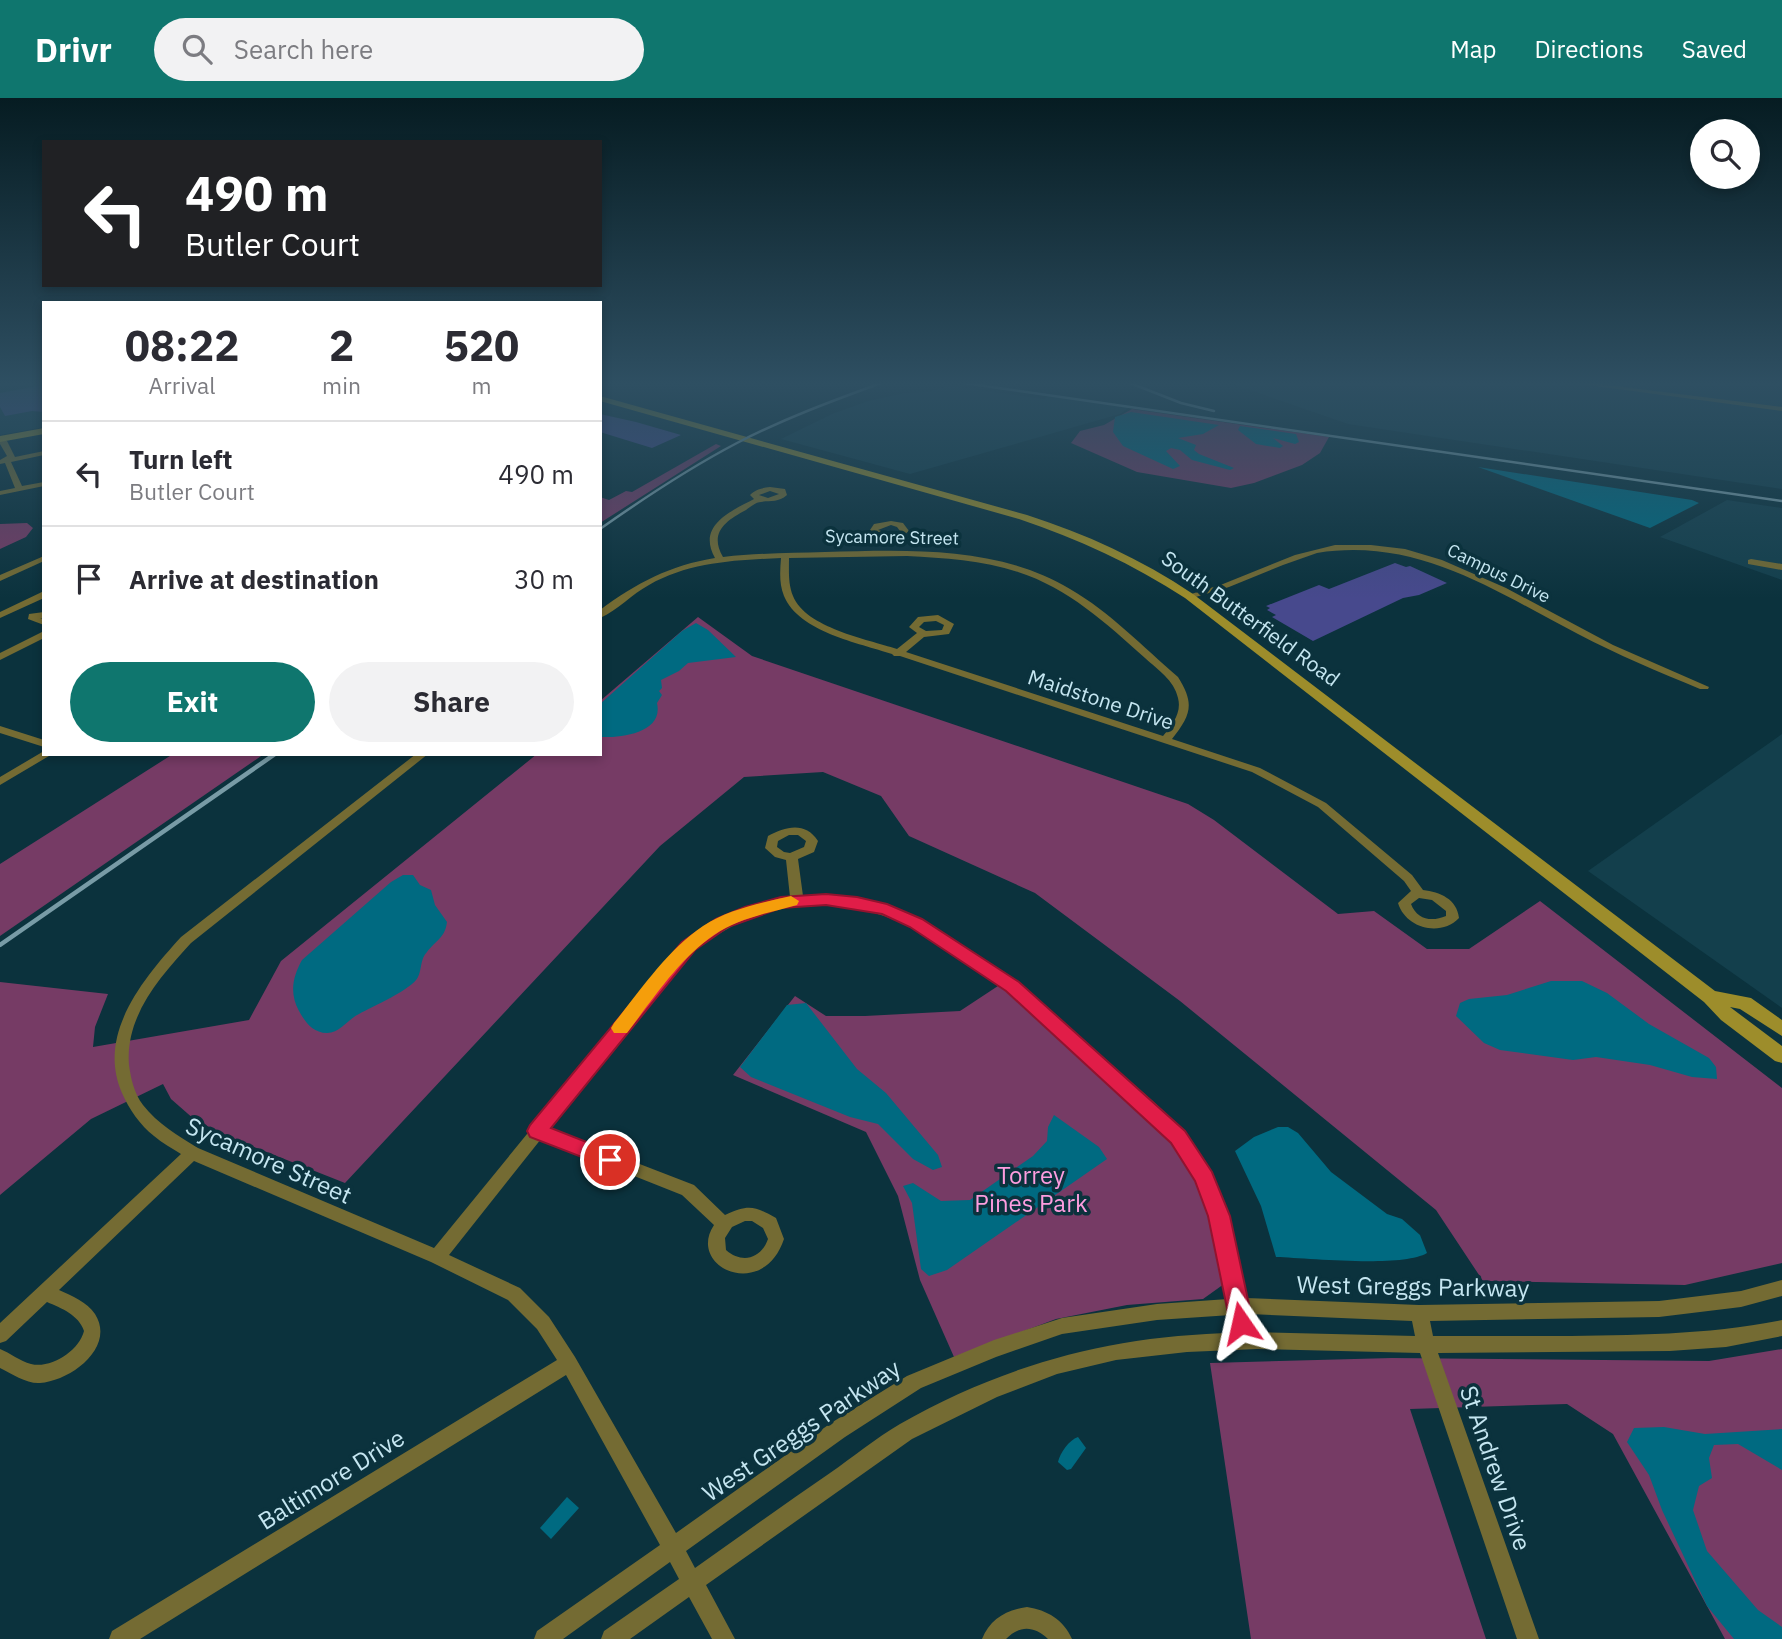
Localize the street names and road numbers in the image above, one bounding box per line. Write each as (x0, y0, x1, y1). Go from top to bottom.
street label: Sycamore Street (825, 524, 959, 550)
street label: Campus Drive (1444, 538, 1554, 608)
street label: South Butterfield Road (1156, 544, 1346, 692)
street label: Maidstone Drive (1024, 662, 1178, 736)
street label: Sycamore Street (181, 1109, 357, 1211)
street label: West Greggs Parkway (1296, 1268, 1530, 1304)
street label: West Greggs Parkway (696, 1352, 906, 1508)
street label: St Andrew Drive (1453, 1381, 1539, 1555)
street label: Baltimore Drive (252, 1421, 410, 1537)

